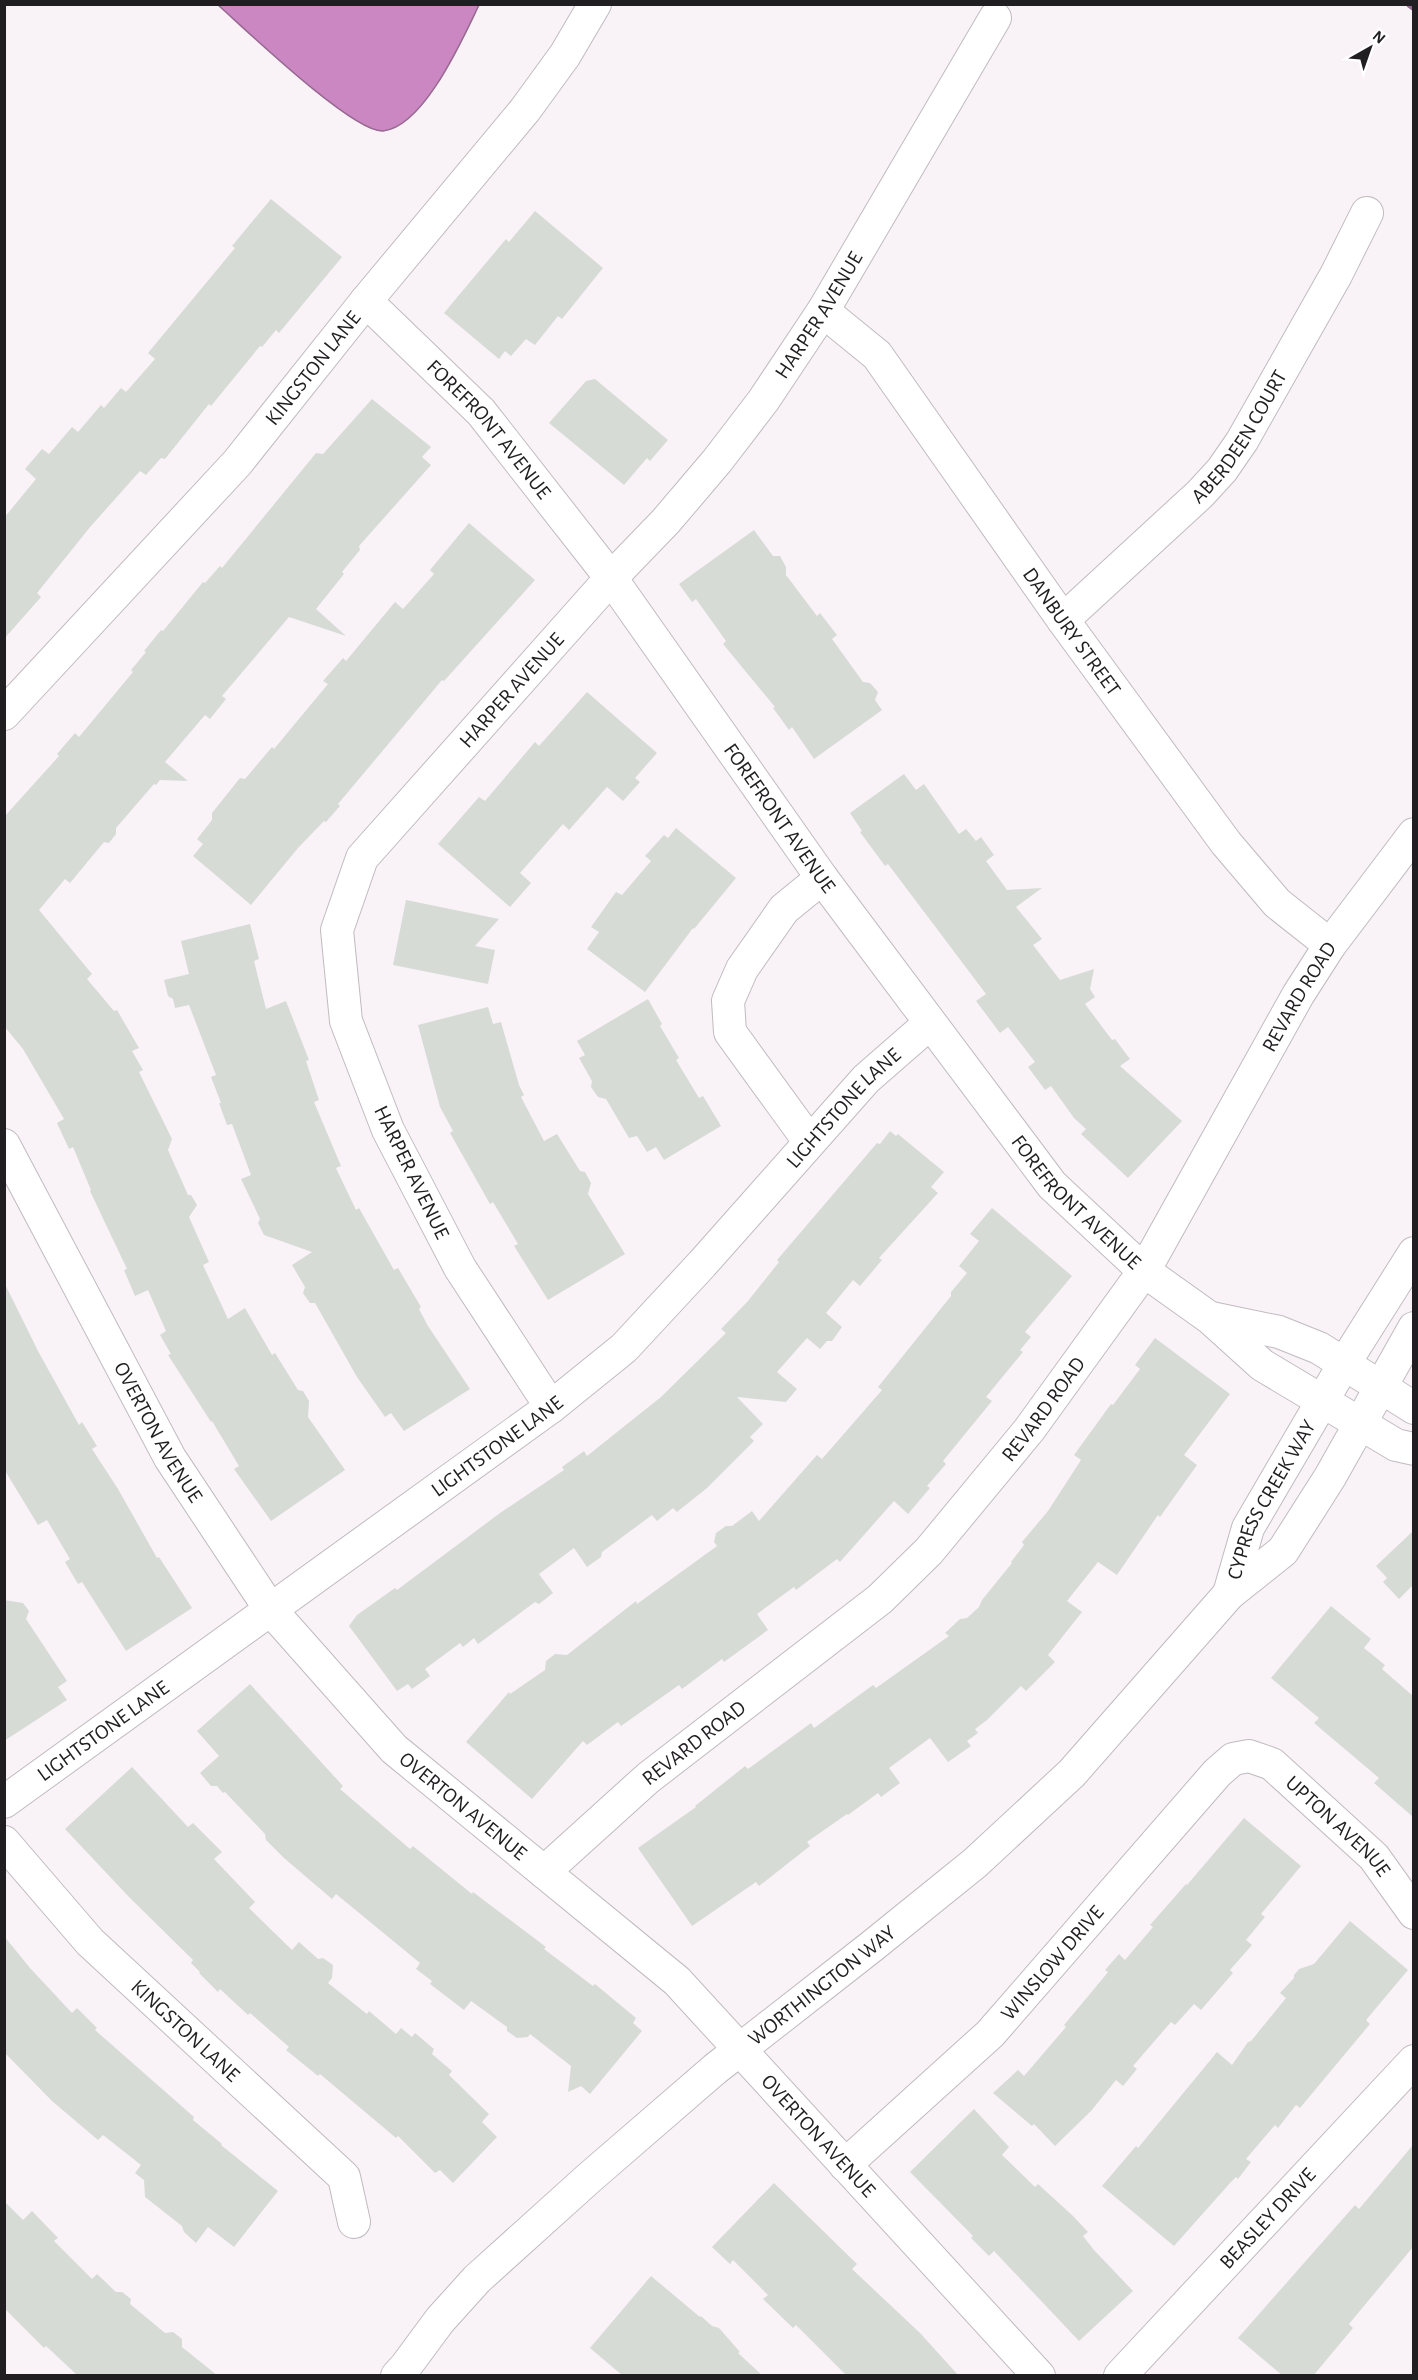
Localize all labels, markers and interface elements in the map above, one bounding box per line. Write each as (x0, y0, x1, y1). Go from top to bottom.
north arrow (1340, 18, 1400, 78)
text: N (1370, 28, 1388, 47)
street label: HARPER AVENUE (771, 248, 866, 382)
street label: KINGSTON LANE (261, 307, 365, 429)
street label: FOREFRONT AVENUE (423, 356, 555, 503)
street label: ABERDEEN COURT (1187, 367, 1291, 507)
street label: DANBURY STREET (1019, 564, 1124, 700)
street label: HARPER AVENUE (455, 629, 568, 752)
street label: FOREFRONT AVENUE (720, 740, 839, 897)
street label: REVARD ROAD (1258, 938, 1340, 1056)
street label: LIGHTSTONE LANE (782, 1044, 905, 1172)
street label: HARPER AVENUE (370, 1102, 453, 1242)
street label: FOREFRONT AVENUE (1007, 1131, 1145, 1273)
street label: REVARD ROAD (998, 1353, 1089, 1465)
street label: OVERTON AVENUE (110, 1359, 206, 1506)
street label: LIGHTSTONE LANE (428, 1392, 567, 1501)
street label: CYPRESS CREEK WAY (1224, 1416, 1320, 1582)
street label: LIGHTSTONE LANE (34, 1677, 173, 1785)
street label: REVARD ROAD (638, 1697, 750, 1789)
street label: OVERTON AVENUE (395, 1748, 531, 1864)
street label: UPTON AVENUE (1281, 1772, 1394, 1880)
street label: WINSLOW DRIVE (997, 1902, 1108, 2024)
street label: WORTHINGTON WAY (745, 1922, 900, 2050)
street label: KINGSTON LANE (127, 1976, 243, 2086)
street label: OVERTON AVENUE (757, 2071, 879, 2201)
street label: BEASLEY DRIVE (1216, 2164, 1320, 2273)

